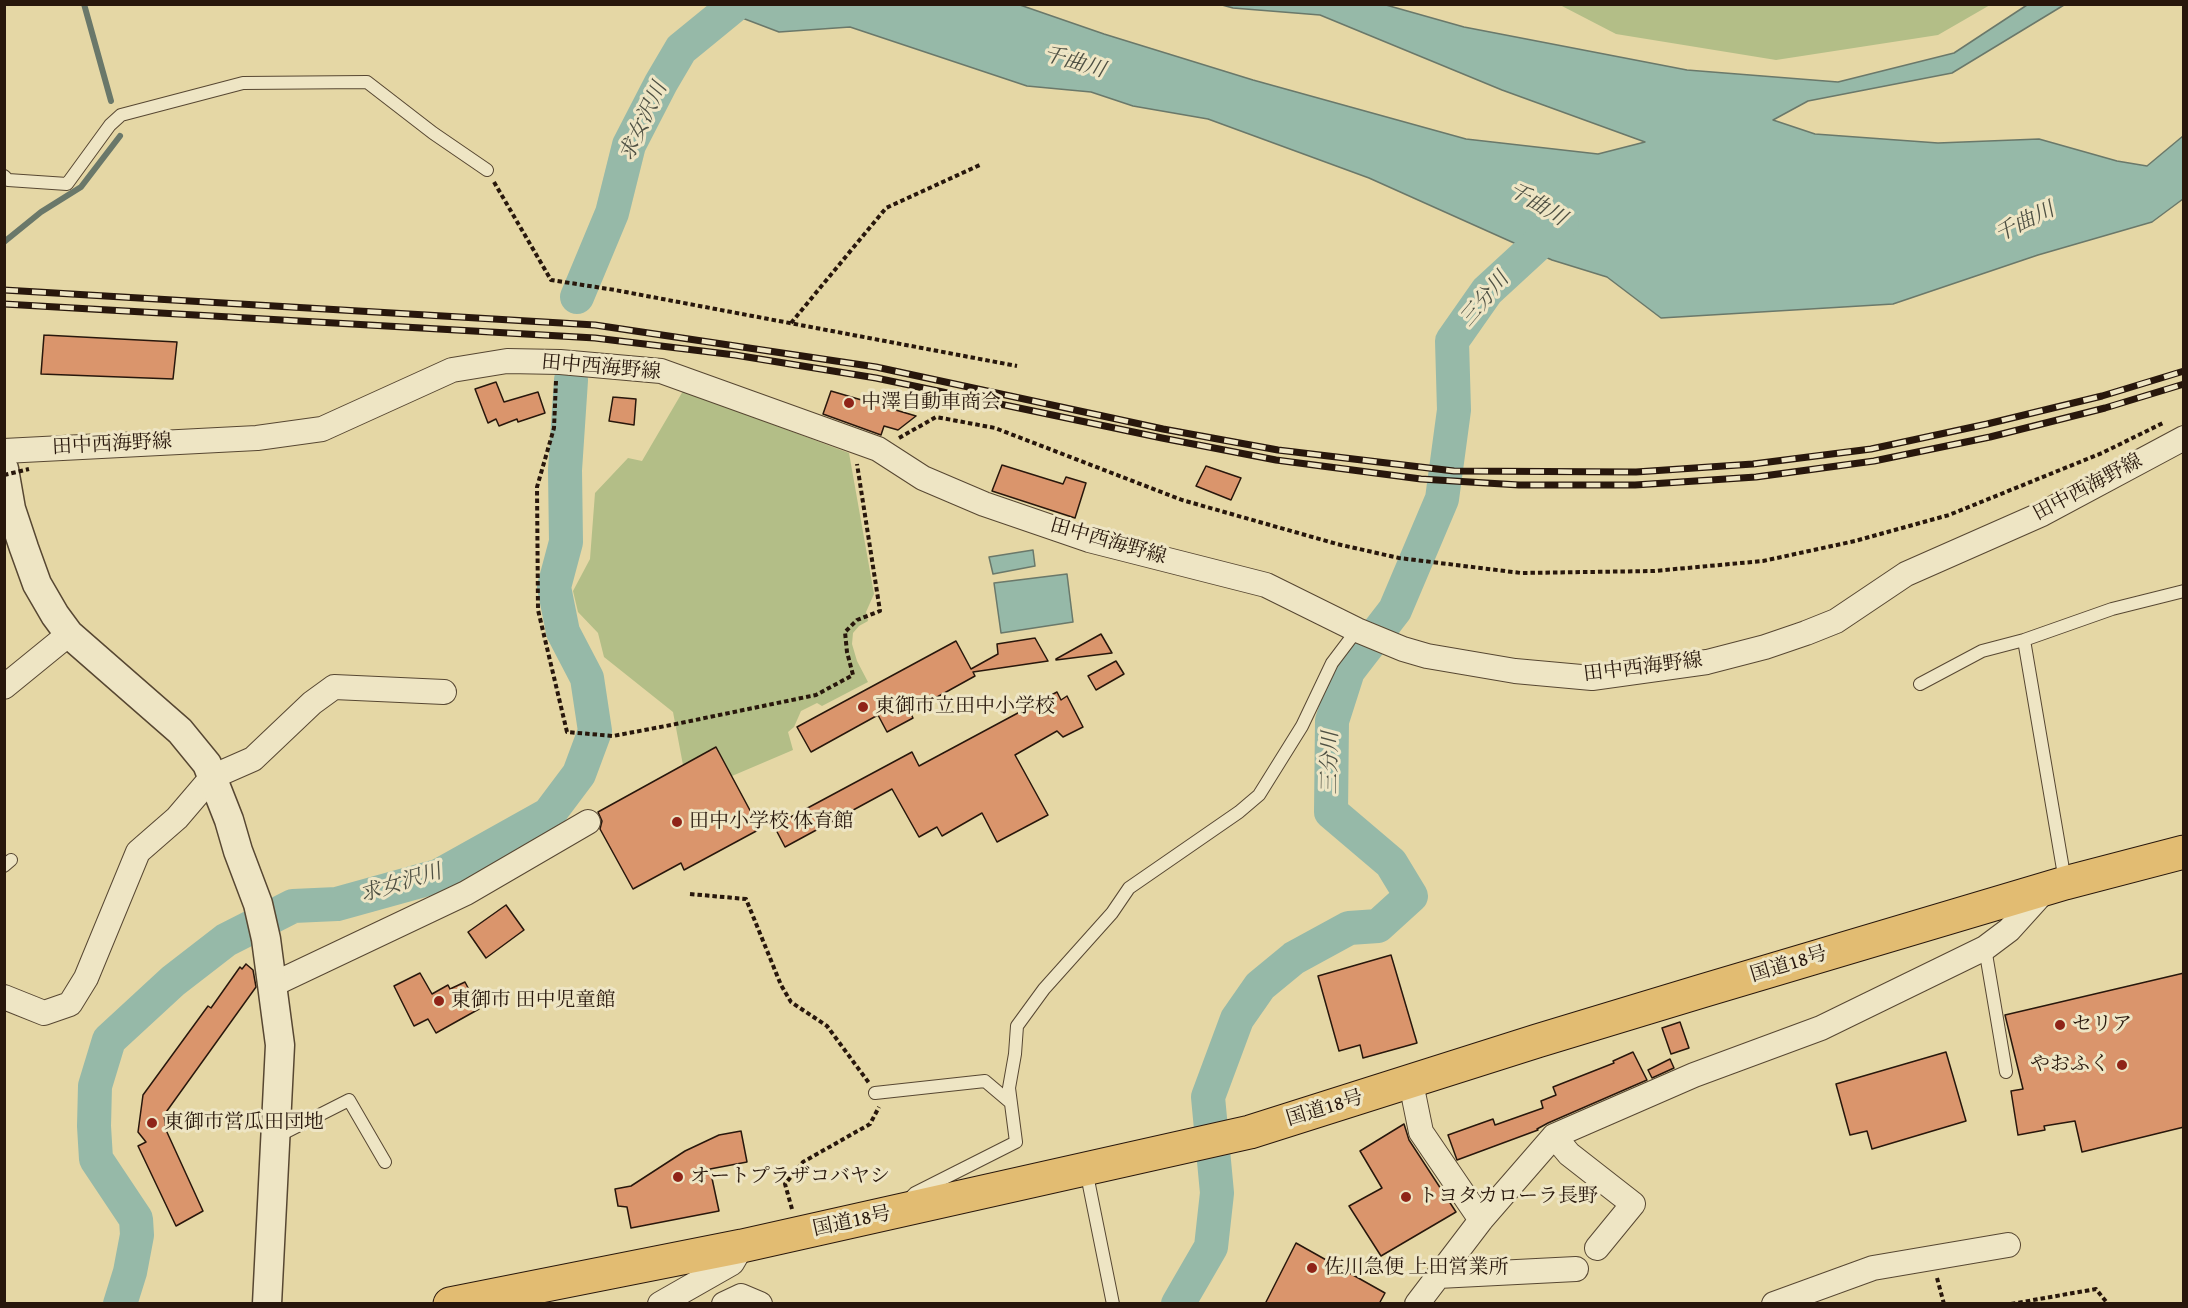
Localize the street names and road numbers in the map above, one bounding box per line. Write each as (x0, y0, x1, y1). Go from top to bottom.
street label: 田中西海野線 (540, 351, 662, 385)
street label: 田中西海野線 (51, 430, 173, 460)
street label: 田中西海野線 (2029, 449, 2147, 527)
street label: 田中西海野線 (1047, 514, 1169, 570)
street label: 田中西海野線 (1582, 649, 1704, 687)
street label: 国道18号 (1748, 942, 1830, 988)
street label: 国道18号 (1284, 1086, 1366, 1132)
street label: 国道18号 (811, 1202, 893, 1242)

